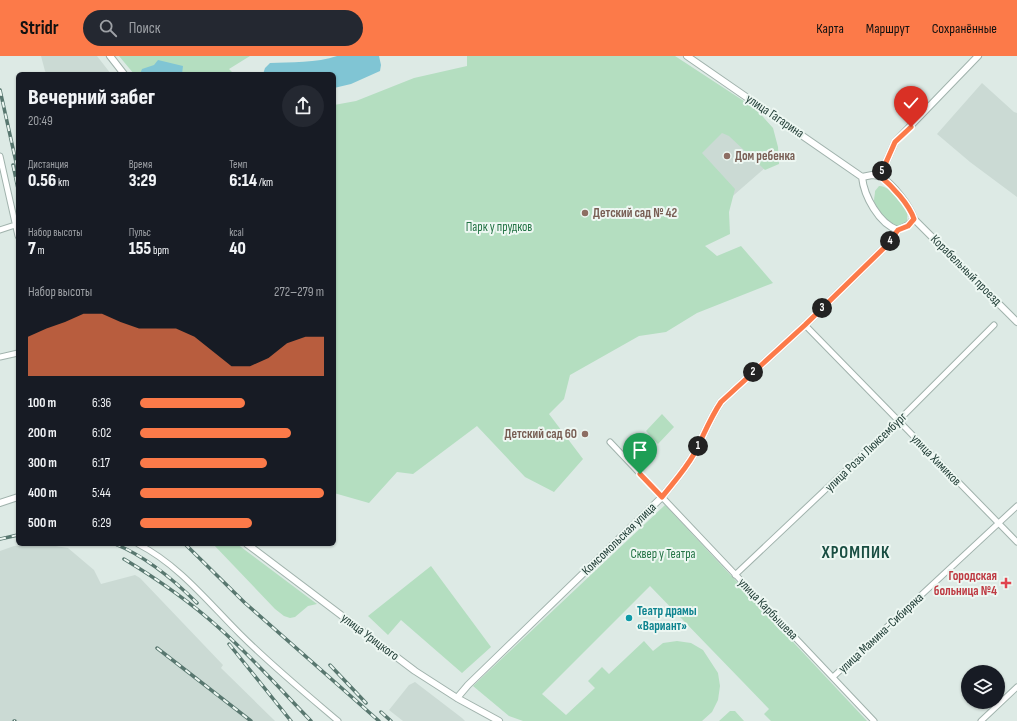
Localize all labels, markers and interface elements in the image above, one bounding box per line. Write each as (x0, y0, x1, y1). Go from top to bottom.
search box (83, 10, 363, 46)
text: Stridr (20, 17, 59, 40)
icon: search (97, 17, 119, 39)
text: Поиск (129, 19, 160, 38)
text: Карта (816, 20, 844, 37)
text: Маршрут (866, 20, 910, 37)
text: Сохранённые (932, 20, 997, 37)
text: Вечерний забег (28, 84, 155, 111)
button: share (282, 85, 324, 127)
pin (894, 86, 928, 127)
street label: улица Гагарина (743, 91, 807, 141)
icon: check (900, 92, 922, 114)
text: 20:49 (28, 113, 53, 129)
place label: Дом ребенка (735, 148, 795, 164)
marker: Дом ребенка (722, 151, 732, 161)
text: Дистанция (28, 158, 68, 171)
text: Время (129, 158, 152, 171)
text: Темп (229, 158, 247, 171)
pin: 5 (872, 161, 892, 181)
text: 5 (880, 164, 884, 177)
text: 0.56 (28, 171, 56, 191)
text: 3:29 (129, 171, 157, 191)
text: 6:14 (229, 171, 257, 191)
text: km (56, 176, 69, 189)
text: /km (257, 176, 273, 189)
place label: Детский сад № 42 (593, 205, 678, 221)
marker: Детский сад № 42 (580, 208, 590, 218)
park label: Парк у прудков (466, 219, 532, 235)
text: Набор высоты (28, 226, 82, 239)
text: Пульс (129, 226, 151, 239)
text: kcal (229, 226, 244, 239)
pin: 4 (880, 231, 900, 251)
street label: Корабельный проезд (927, 231, 1005, 309)
text: 4 (887, 234, 893, 247)
text: 7 (28, 239, 36, 259)
text: 155 (129, 239, 151, 259)
text: 40 (229, 239, 246, 259)
text: m (36, 244, 45, 257)
text: bpm (151, 244, 169, 257)
text: Набор высоты (28, 284, 92, 300)
text: 272–279 m (274, 284, 324, 300)
pin: 3 (812, 298, 832, 318)
text: 3 (820, 301, 824, 314)
pin: 2 (743, 362, 763, 382)
text: 2 (751, 365, 755, 378)
text: 100 m (28, 395, 56, 411)
text: 6:36 (92, 395, 111, 411)
street label: улица Розы Люксембург (822, 409, 910, 495)
text: 200 m (28, 425, 57, 441)
text: 6:02 (92, 425, 111, 441)
place label: Детский сад 60 (504, 426, 577, 442)
marker: Детский сад 60 (580, 429, 590, 439)
street label: улица Химиков (907, 431, 965, 489)
pin (623, 433, 657, 474)
pin: 1 (688, 436, 708, 456)
icon: arrive (629, 439, 651, 461)
text: 1 (696, 439, 700, 452)
text: 300 m (28, 455, 57, 471)
text: 6:17 (92, 455, 110, 471)
text: 400 m (28, 485, 57, 501)
text: 5:44 (92, 485, 111, 501)
street label: Комсомольская улица (578, 499, 660, 579)
text: 500 m (28, 515, 57, 531)
text: 6:29 (92, 515, 111, 531)
district label: ХРОМПИК (821, 543, 890, 563)
park label: Сквер у Театра (630, 546, 696, 562)
place label: Городская больница №4 (934, 568, 997, 599)
street label: улица Карбышева (735, 575, 801, 643)
marker: Городская больница №4 (1000, 577, 1012, 589)
street label: улица Мамина-Сибиряка (835, 589, 927, 677)
place label: Театр драмы «Вариант» (637, 603, 697, 634)
street label: улица Урицкого (338, 610, 402, 664)
marker: Театр драмы «Вариант» (624, 613, 634, 623)
map controls (961, 665, 1005, 709)
button: layers (961, 665, 1005, 709)

